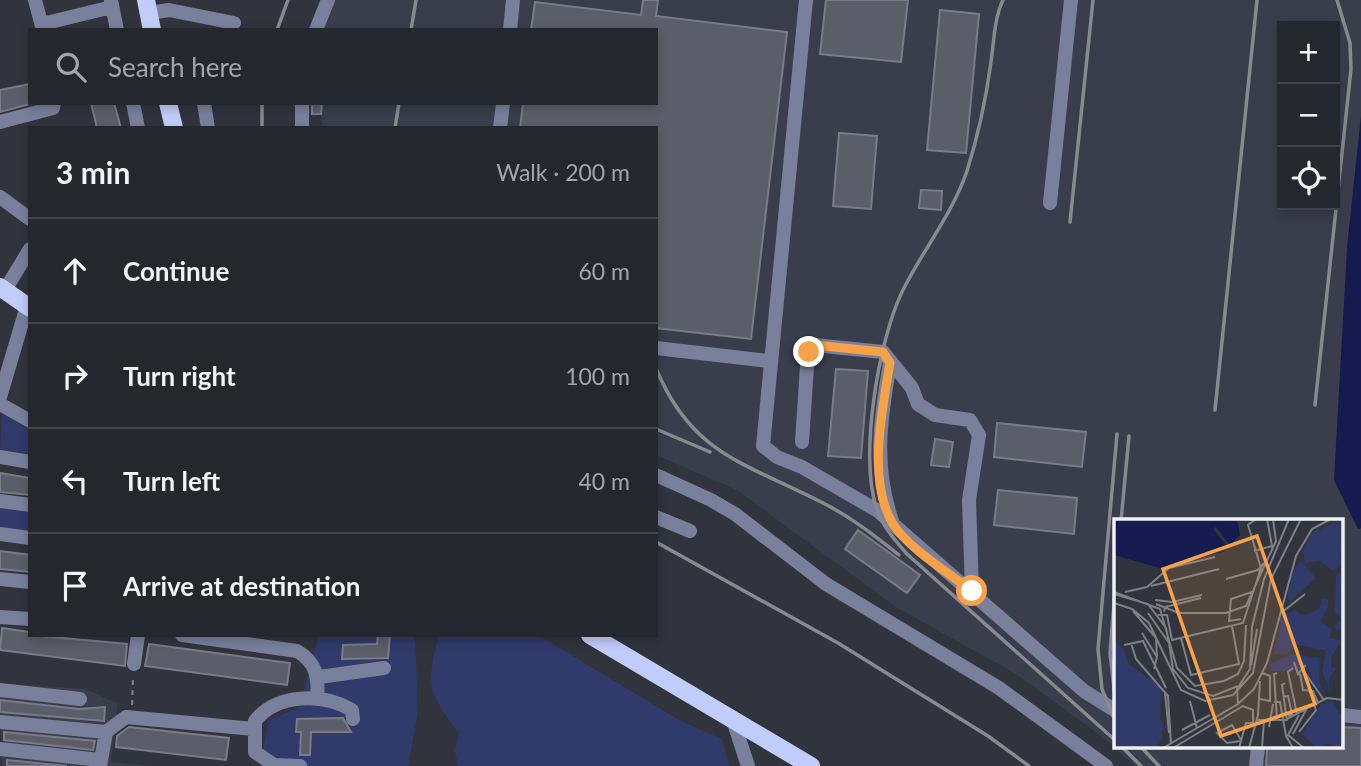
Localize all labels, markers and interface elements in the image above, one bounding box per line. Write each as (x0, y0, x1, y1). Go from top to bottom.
map controls (1277, 21, 1340, 210)
button: + (1277, 21, 1340, 84)
search box (28, 28, 658, 105)
icon: search (52, 48, 90, 86)
text: Search here (108, 51, 242, 83)
button: − (1277, 84, 1340, 147)
button: locate (1277, 147, 1340, 210)
text: 3 min (56, 154, 130, 190)
text: Walk · 200 m (496, 158, 630, 186)
icon: ahead (56, 252, 94, 290)
text: Continue (123, 255, 229, 287)
text: 60 m (579, 257, 630, 285)
route end (793, 336, 824, 367)
icon: right (56, 357, 94, 395)
text: Turn right (123, 360, 236, 392)
text: 100 m (565, 362, 630, 390)
icon: left (56, 462, 94, 500)
text: Turn left (123, 465, 220, 497)
text: 40 m (579, 467, 630, 495)
inset map (1114, 519, 1344, 748)
icon: arrive (56, 567, 94, 605)
text: Arrive at destination (123, 570, 360, 602)
route start (956, 575, 987, 606)

